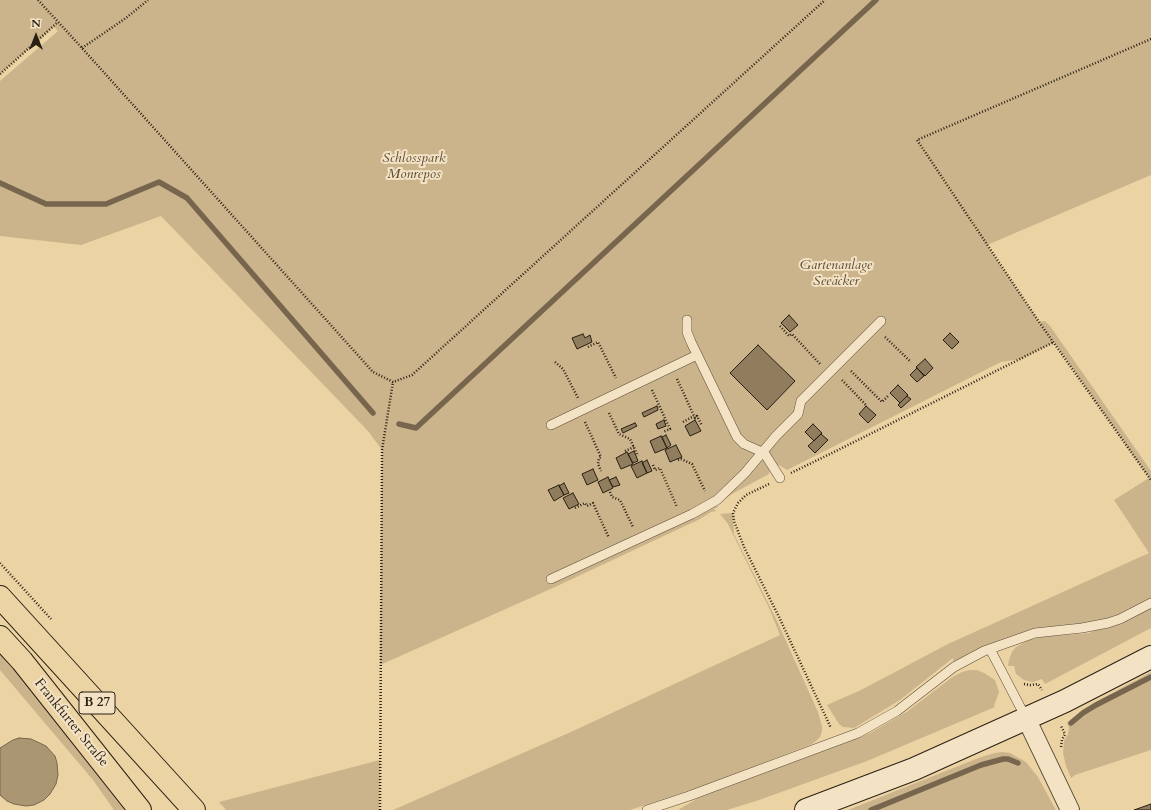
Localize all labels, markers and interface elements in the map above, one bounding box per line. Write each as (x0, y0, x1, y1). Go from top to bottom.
north arrow (16, 16, 56, 56)
text: N (31, 16, 41, 31)
park label: Schlosspark Monrepos (382, 151, 446, 184)
park label: Gartenanlage Seeäcker (800, 258, 872, 290)
street label: Frankfurter Straße (30, 676, 112, 770)
road number: B 27 (79, 692, 115, 714)

